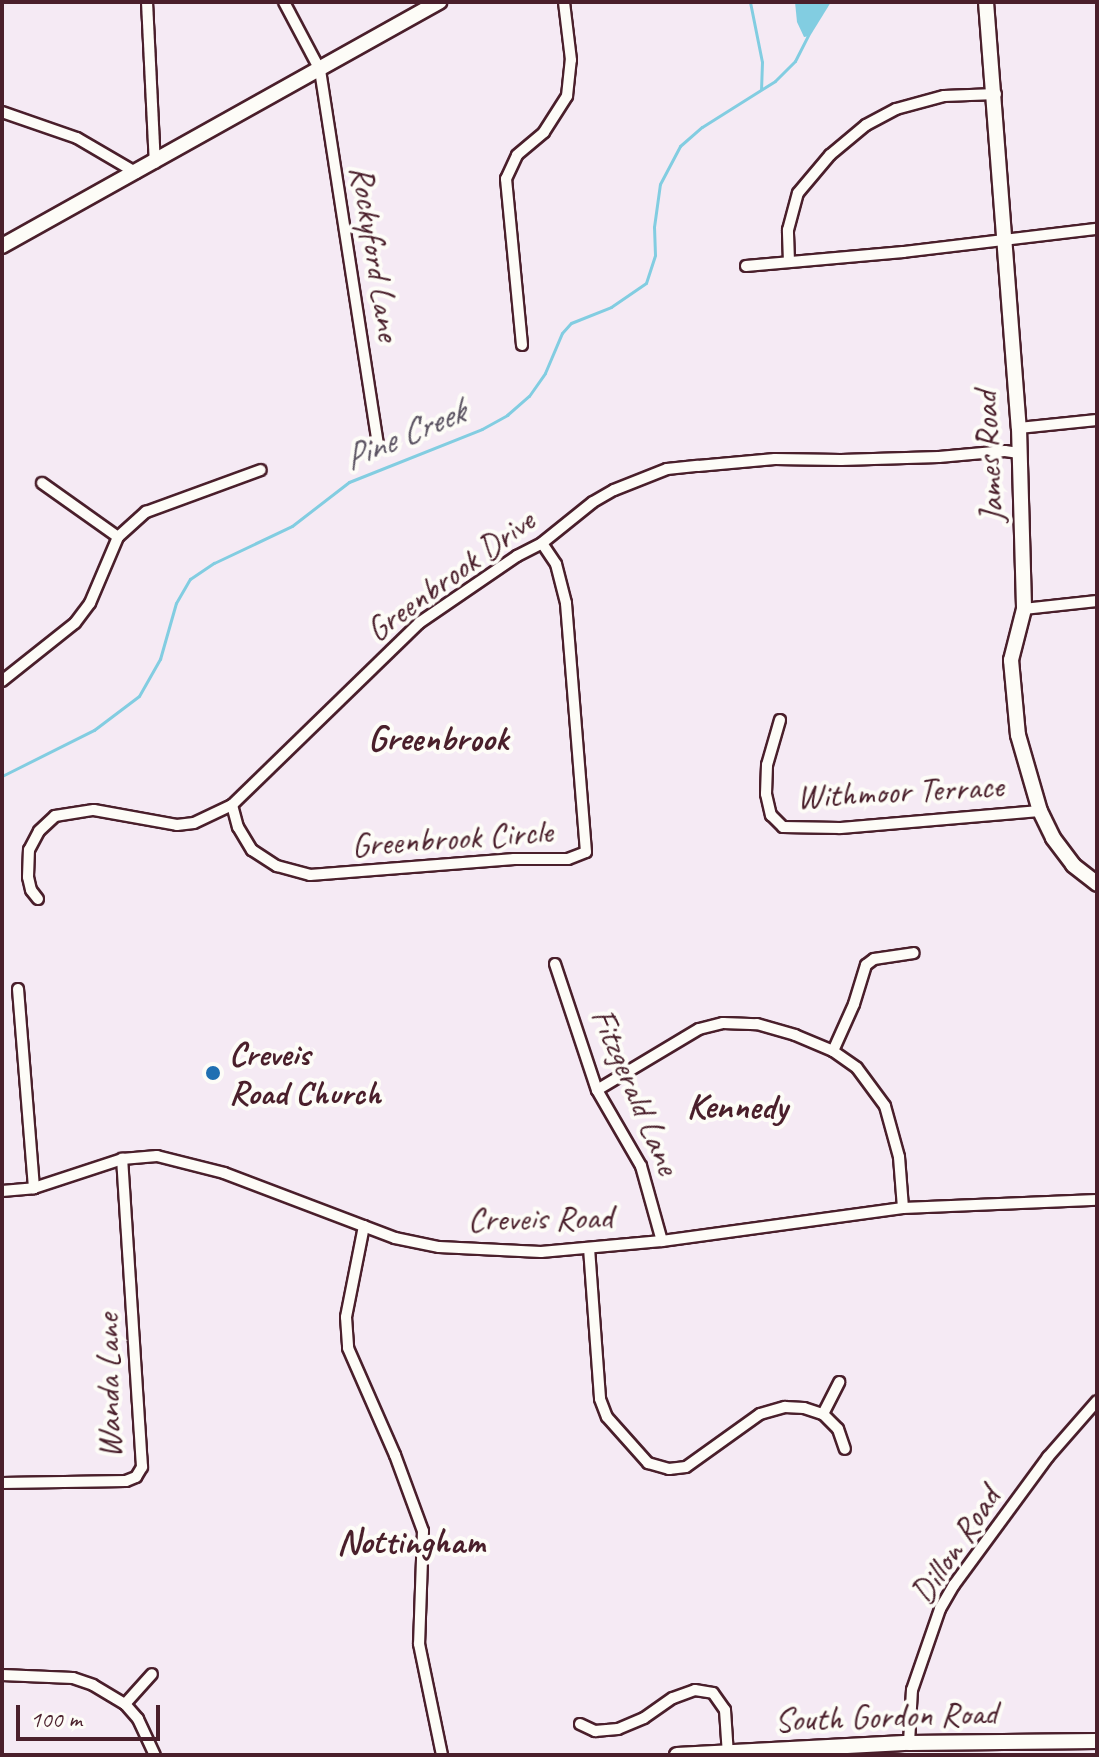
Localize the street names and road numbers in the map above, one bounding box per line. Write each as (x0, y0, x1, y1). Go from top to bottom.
street label: Rockyford Lane (342, 162, 410, 344)
street label: James Road (964, 390, 1012, 524)
street label: Greenbrook Drive (358, 500, 542, 650)
street label: Withmoor Terrace (795, 765, 1005, 817)
street label: Greenbrook Circle (350, 811, 554, 865)
street label: Fitzgerald Lane (583, 1002, 689, 1180)
street label: Creveis Road (467, 1196, 613, 1240)
street label: Wanda Lane (86, 1313, 130, 1459)
street label: Dillon Road (902, 1480, 1008, 1610)
street label: South Gordon Road (774, 1692, 998, 1740)

